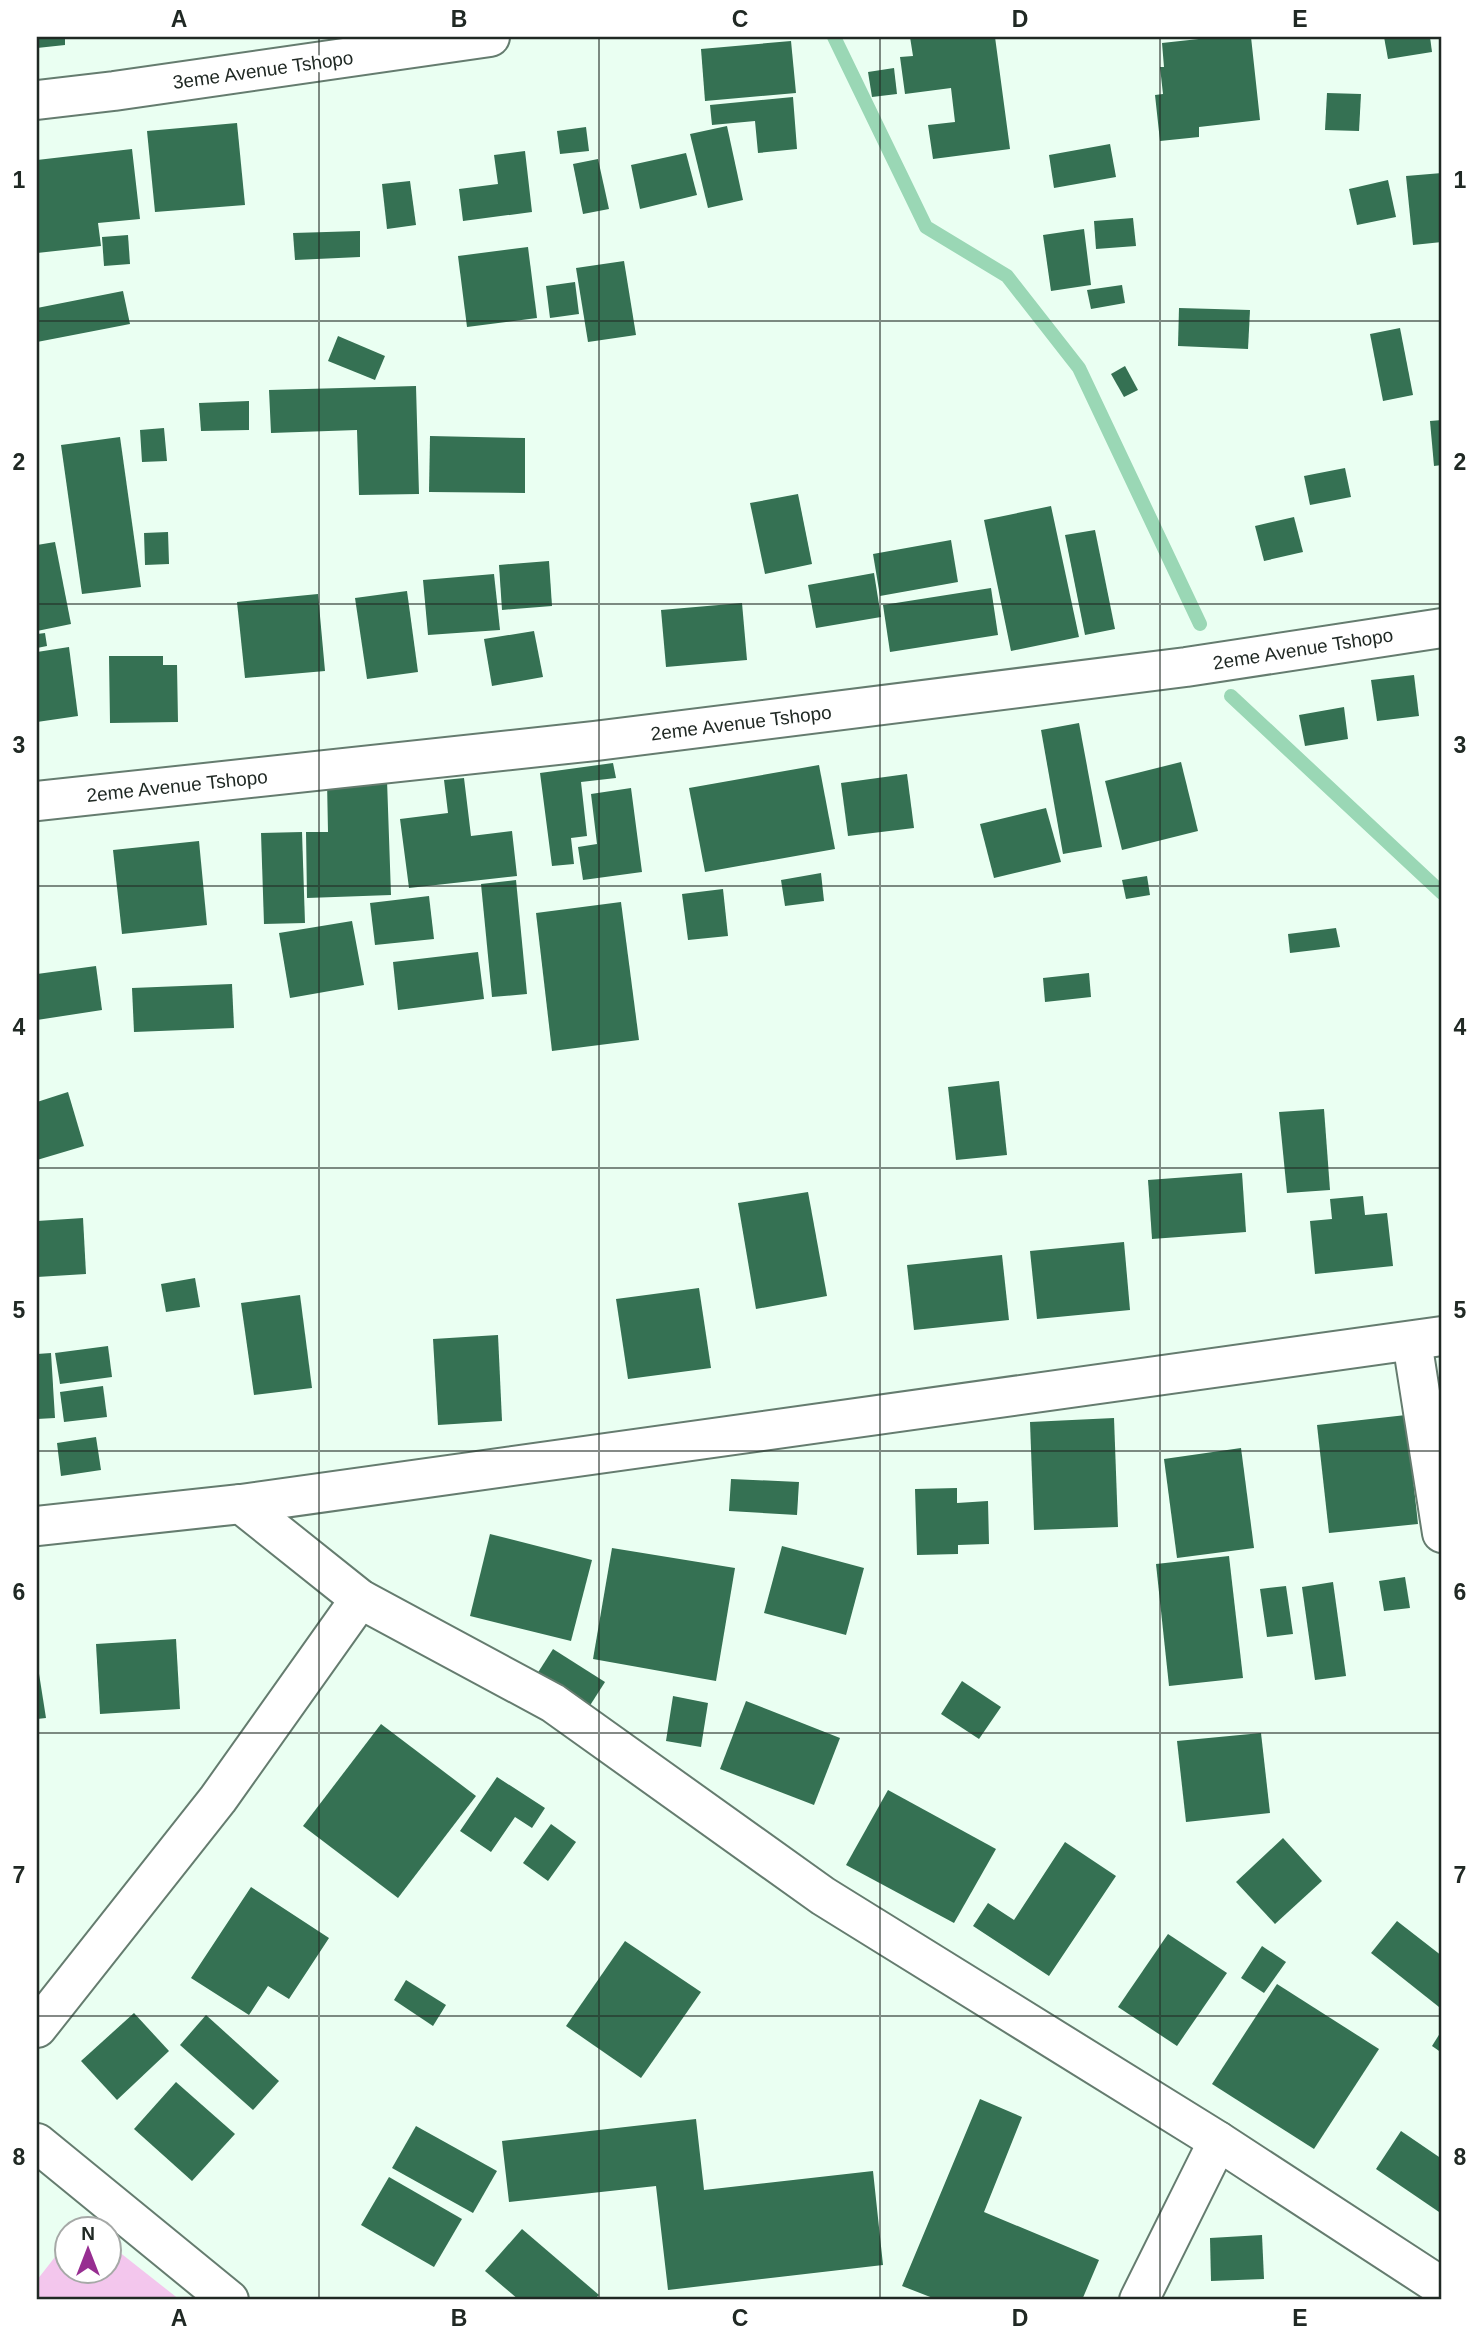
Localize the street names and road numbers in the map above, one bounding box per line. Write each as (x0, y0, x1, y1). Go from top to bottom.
street label: 3eme Avenue Tshopo (171, 47, 355, 93)
street label: 2eme Avenue Tshopo (1211, 624, 1395, 674)
street label: 2eme Avenue Tshopo (649, 701, 833, 745)
street label: 2eme Avenue Tshopo (85, 766, 269, 806)

